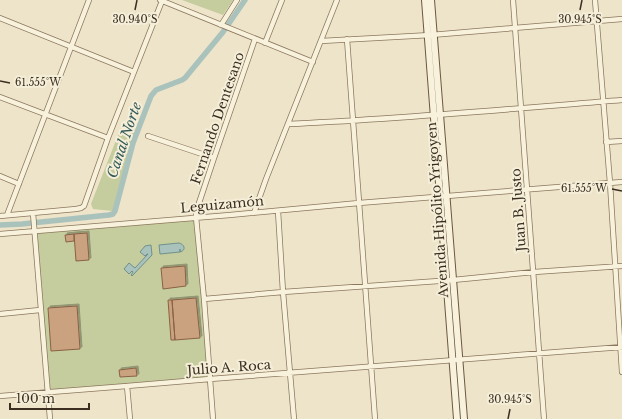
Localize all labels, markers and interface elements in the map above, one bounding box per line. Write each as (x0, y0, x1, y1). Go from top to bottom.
text: 30.940°S (112, 13, 158, 26)
text: 30.945°S (558, 13, 602, 26)
street label: Fernando Dentesano (187, 50, 248, 187)
text: 61.555°W (15, 76, 61, 89)
water label: Canal Norte (103, 99, 146, 180)
street label: Avenida Hipólito Yrigoyen (423, 122, 452, 299)
street label: Juan B. Justo (507, 168, 530, 254)
text: 61.555°W (561, 182, 607, 195)
street label: Leguizamón (180, 192, 265, 217)
street label: Julio A. Roca (185, 356, 272, 379)
scale bar (10, 385, 89, 411)
text: 100 m (16, 391, 55, 406)
text: 30.945°S (488, 393, 532, 406)

